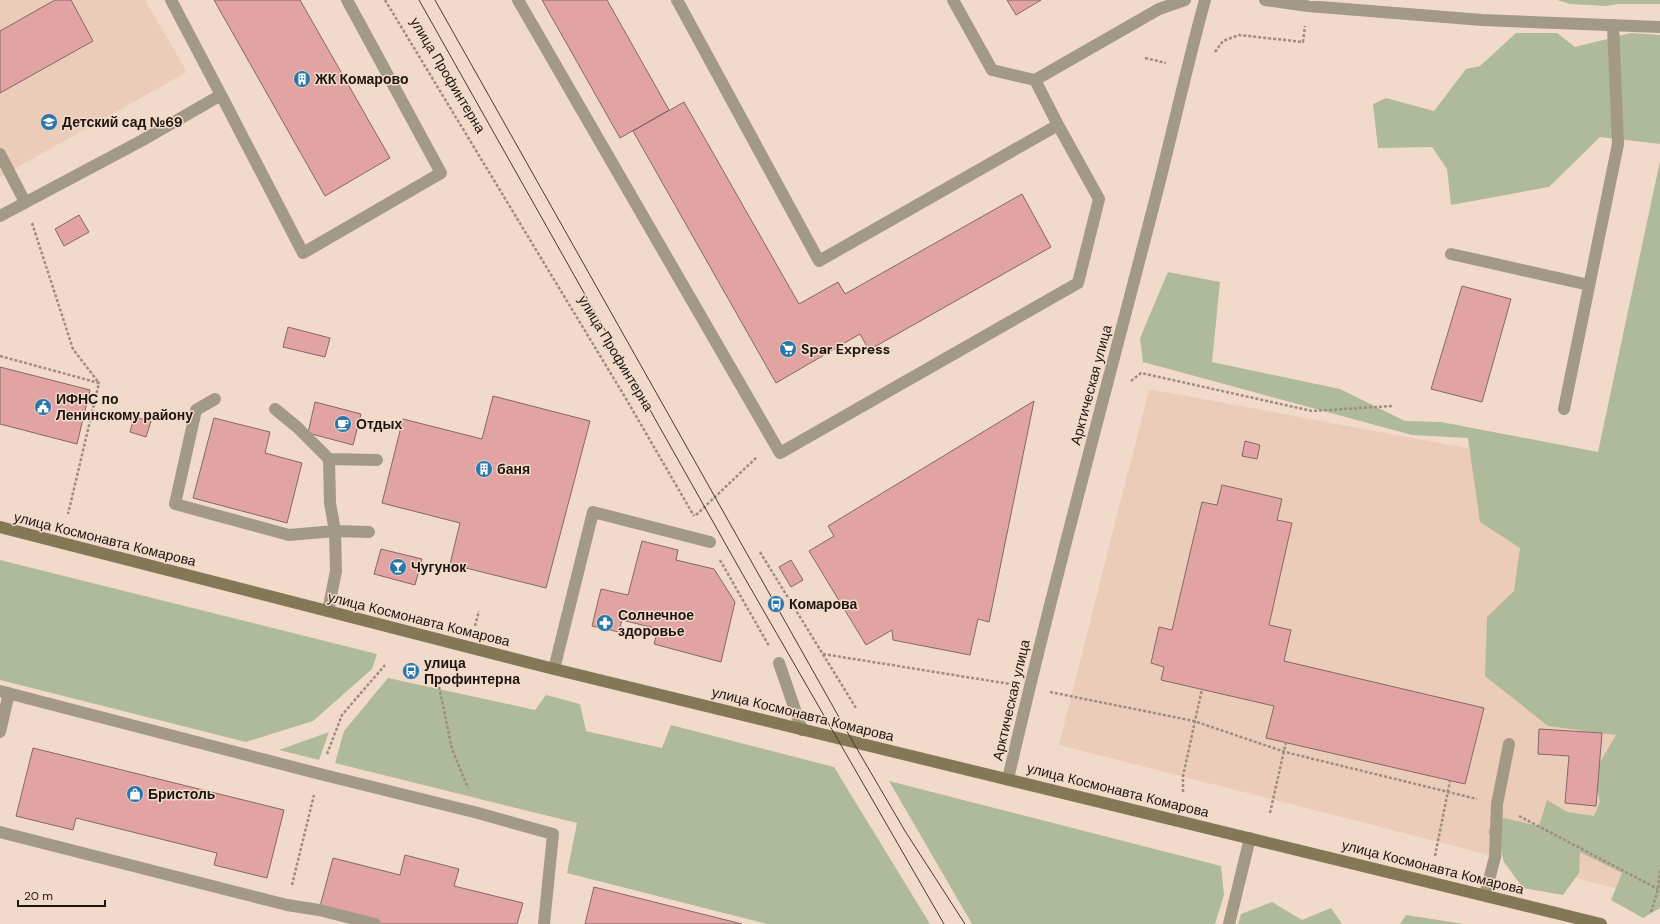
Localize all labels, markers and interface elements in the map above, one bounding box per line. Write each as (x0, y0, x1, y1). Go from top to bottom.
street label: улица Профинтерна (406, 14, 490, 137)
building icon: ЖК Комарово (292, 69, 312, 89)
place label: ЖК Комарово (314, 70, 408, 88)
school or university icon: Детский сад №69 (39, 112, 59, 132)
place label: Детский сад №69 (62, 113, 183, 131)
street label: улица Профинтерна (574, 292, 658, 415)
street label: Арктическая улица (1066, 323, 1116, 447)
supermarket icon: Spar Express (778, 339, 798, 359)
place label: Spar Express (801, 340, 890, 358)
place label: ИФНС по Ленинскому району (56, 390, 193, 424)
public building icon: ИФНС по Ленинскому району (33, 397, 53, 417)
cafe icon: Отдых (333, 414, 353, 434)
place label: Отдых (356, 415, 402, 433)
building icon: баня (474, 459, 494, 479)
place label: баня (497, 460, 530, 478)
street label: улица Космонавта Комарова (12, 508, 198, 570)
bar icon: Чугунок (388, 557, 408, 577)
place label: Чугунок (411, 558, 467, 576)
street label: улица Космонавта Комарова (326, 588, 512, 650)
bus stop icon: Комарова (766, 594, 786, 614)
place label: Комарова (789, 595, 857, 613)
place label: Солнечное здоровье (618, 606, 694, 640)
pharmacy icon: Солнечное здоровье (595, 613, 615, 633)
street label: Арктическая улица (988, 637, 1034, 762)
place label: улица Профинтерна (424, 654, 520, 688)
bus stop icon: улица Профинтерна (401, 661, 421, 681)
street label: улица Космонавта Комарова (710, 683, 896, 745)
street label: улица Космонавта Комарова (1025, 759, 1211, 821)
shop icon: Бристоль (125, 784, 145, 804)
place label: Бристоль (148, 785, 216, 803)
street label: улица Космонавта Комарова (1340, 836, 1526, 898)
scale bar (18, 882, 105, 908)
text: 20 m (24, 888, 53, 904)

